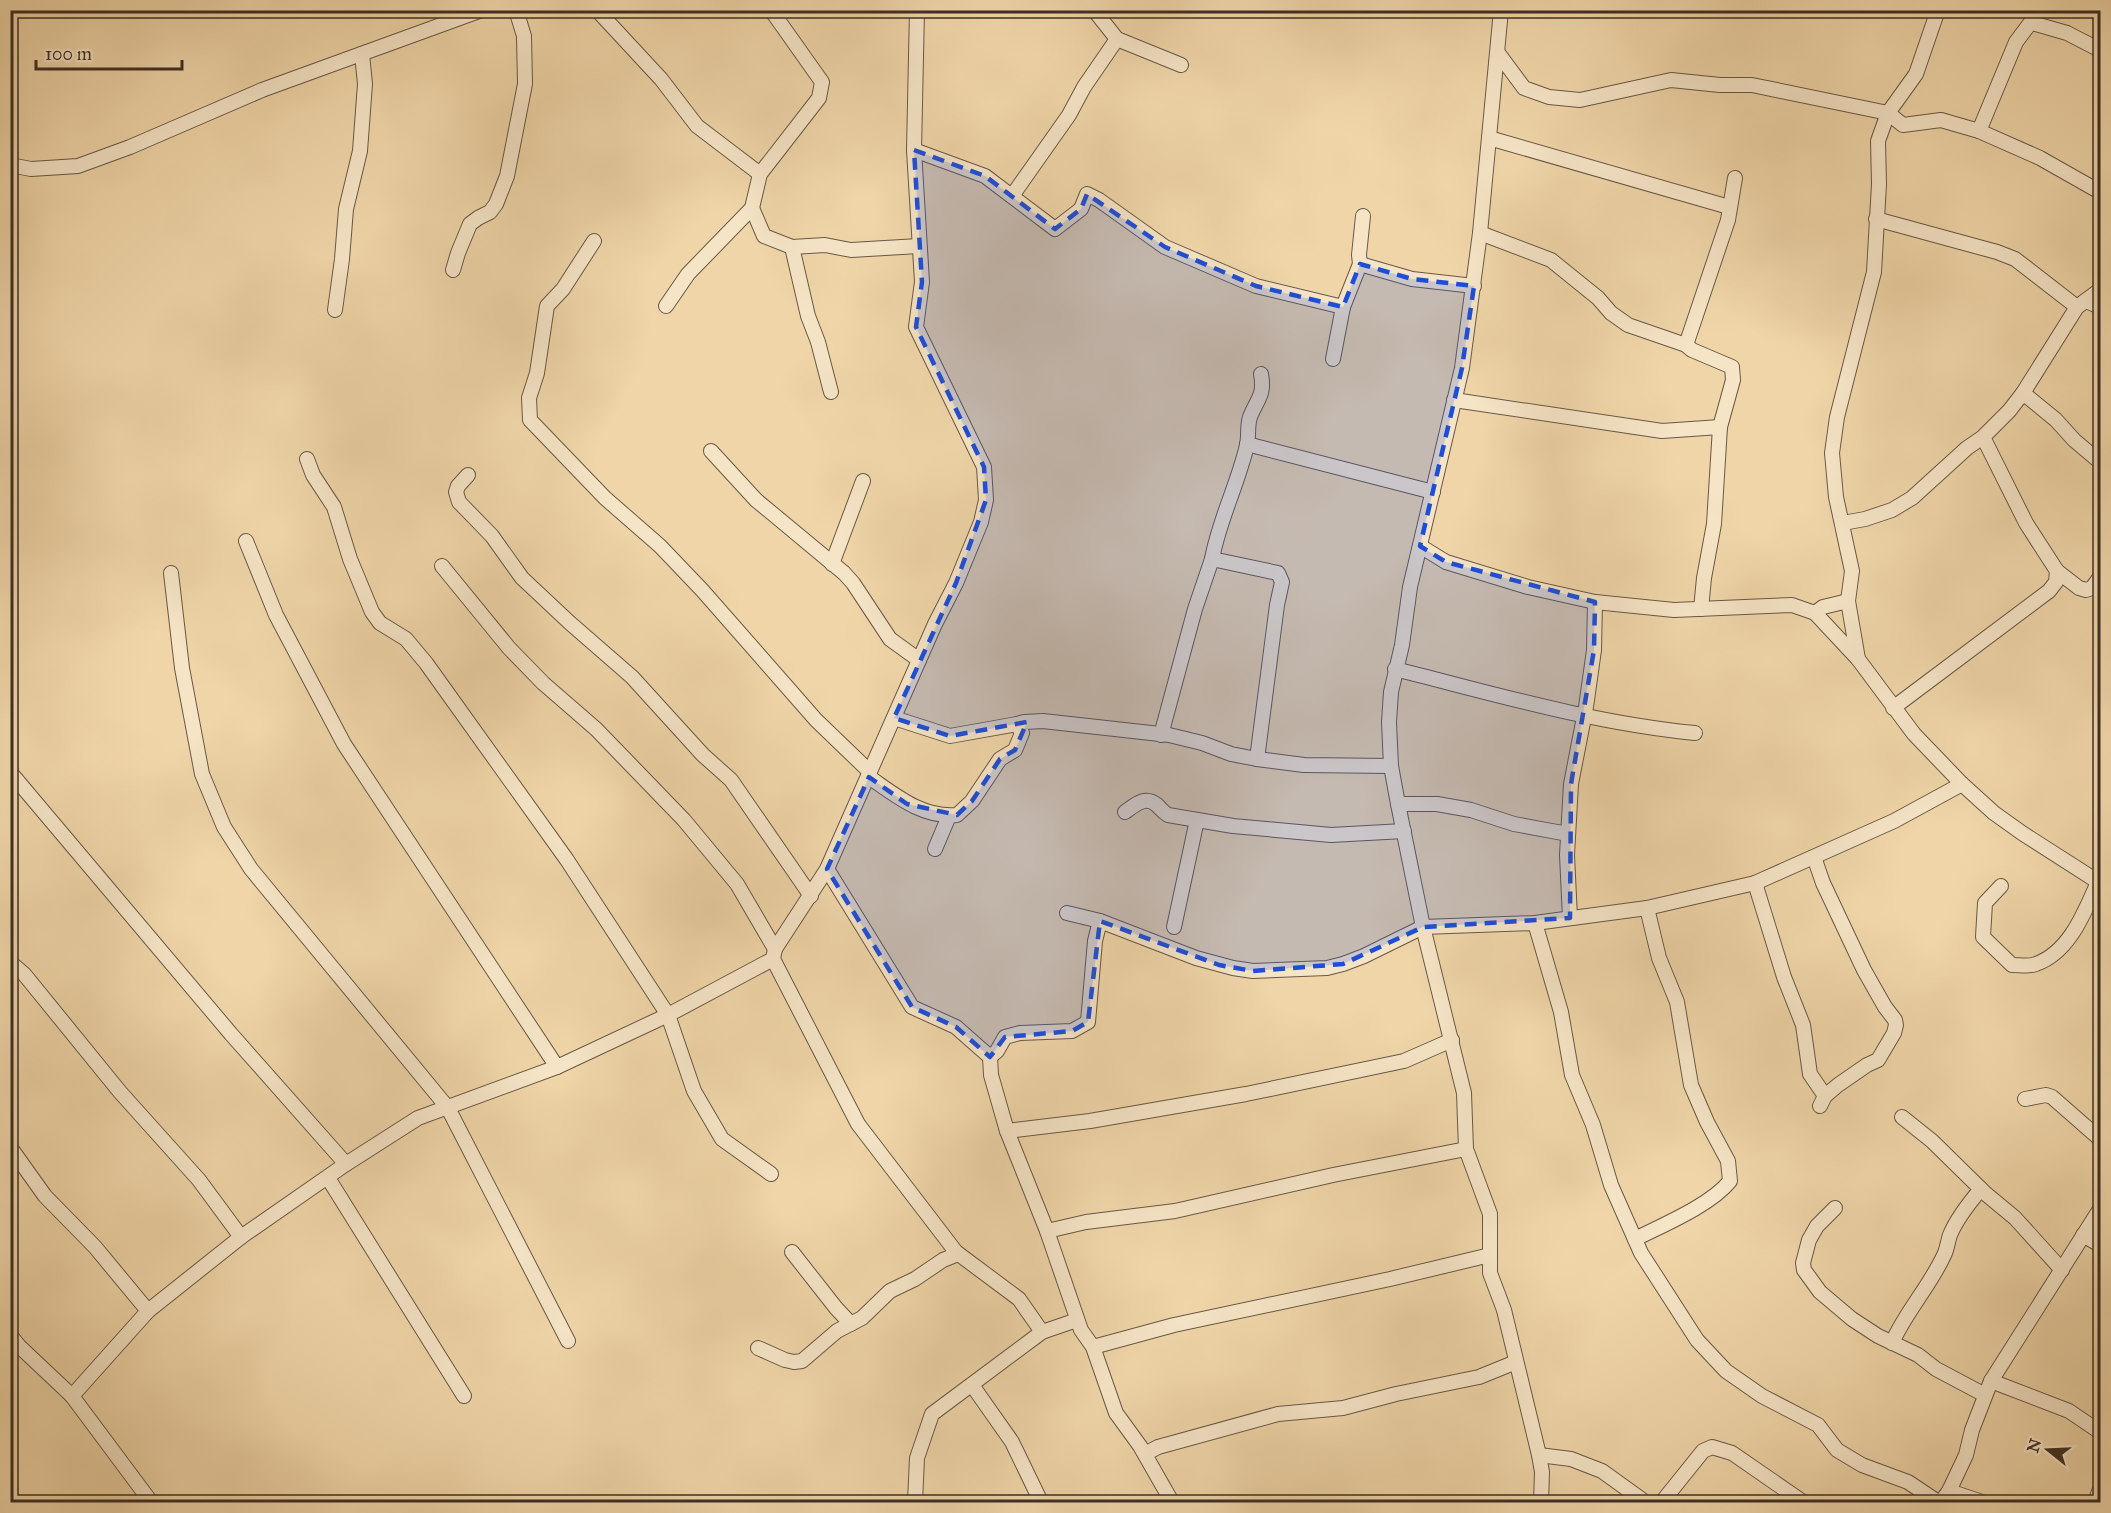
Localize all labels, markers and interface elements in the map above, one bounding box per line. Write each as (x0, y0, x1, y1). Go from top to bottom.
scale bar (36, 33, 182, 71)
text: 100 m (45, 43, 92, 65)
north arrow (2018, 1420, 2078, 1480)
text: N (2023, 1436, 2045, 1455)

